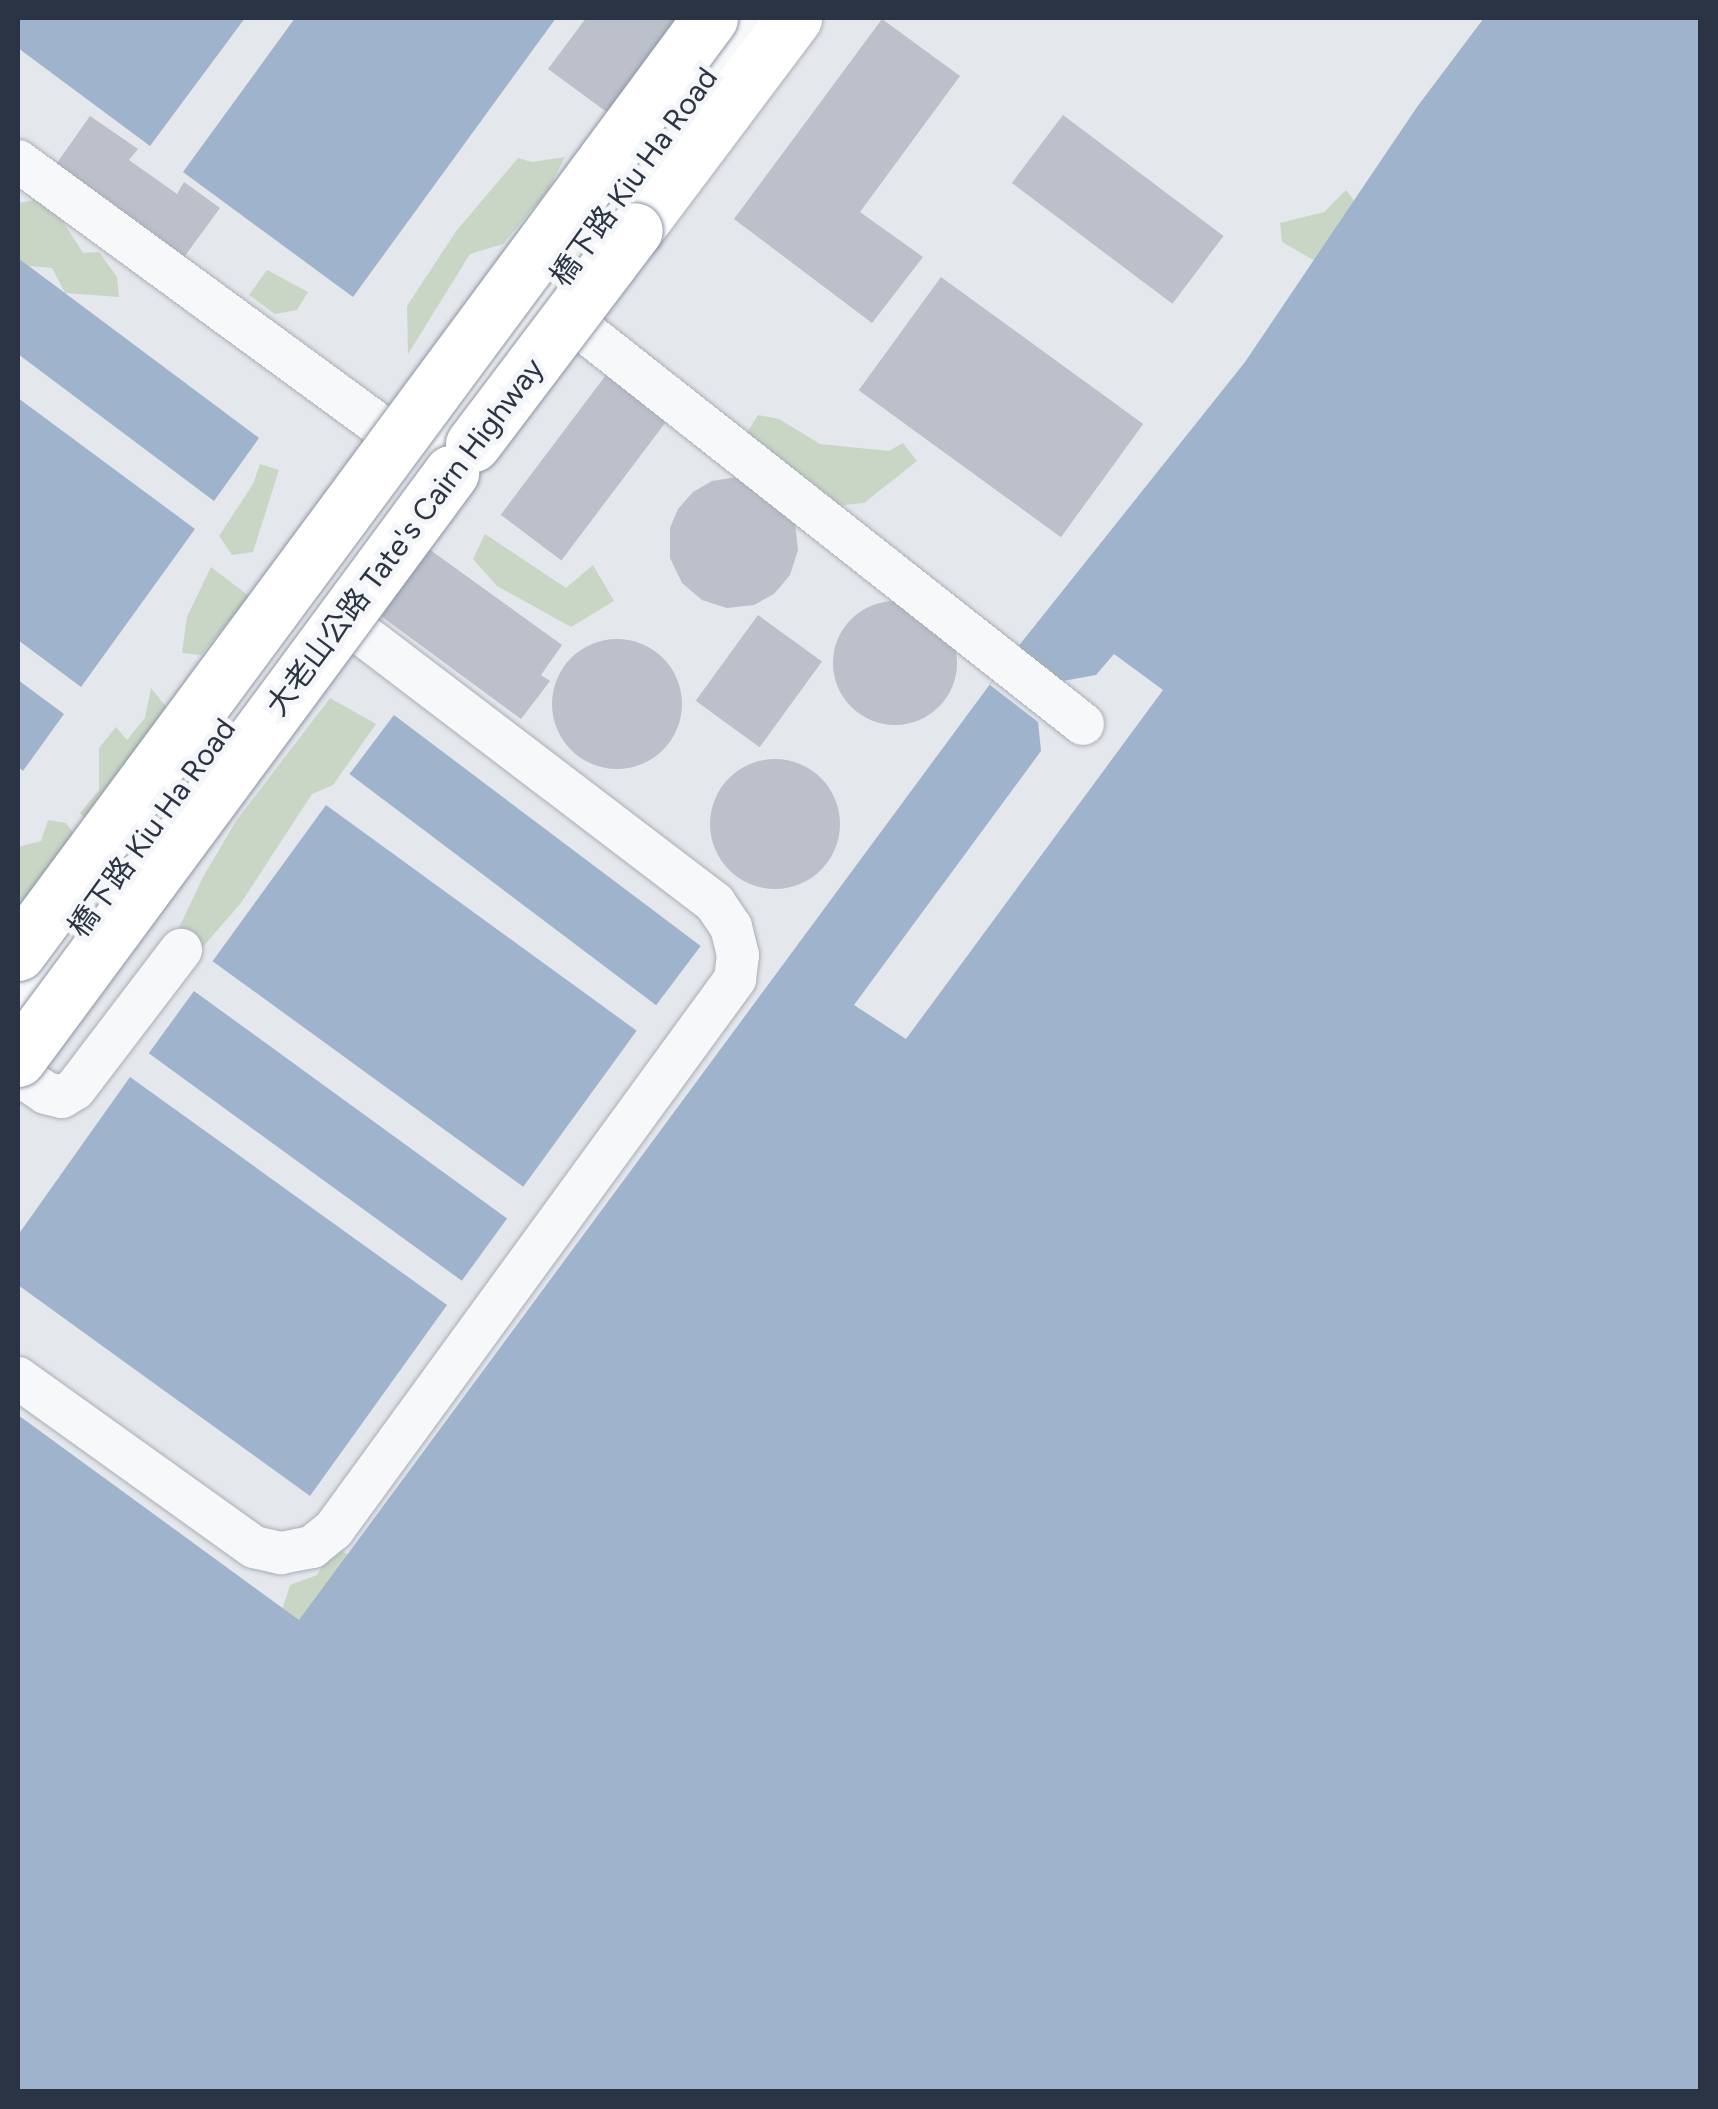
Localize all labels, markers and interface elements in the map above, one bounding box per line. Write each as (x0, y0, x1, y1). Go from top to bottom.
street label: 橋下路 Kiu Ha Road (543, 61, 725, 293)
street label: 大老山公路 Tate's Cairn Highway (259, 351, 551, 723)
street label: 橋下路 Kiu Ha Road (61, 712, 243, 944)

